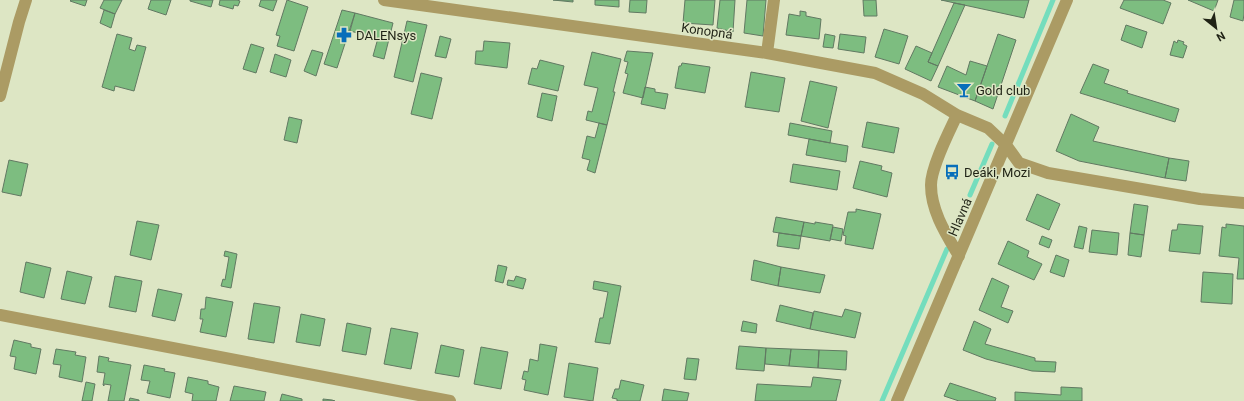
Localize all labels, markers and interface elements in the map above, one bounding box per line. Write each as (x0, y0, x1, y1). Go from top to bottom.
north arrow (1196, 8, 1236, 48)
street label: Konopná (680, 20, 734, 42)
pharmacy icon: DALENsys (335, 26, 353, 44)
place label: DALENsys (356, 28, 416, 43)
text: N (1214, 29, 1227, 44)
bar icon: Gold club (955, 81, 973, 99)
place label: Gold club (976, 83, 1030, 98)
bus stop icon: Deáki, Mozi (943, 163, 961, 181)
place label: Deáki, Mozi (964, 165, 1030, 180)
street label: Hlavná (945, 196, 975, 238)

